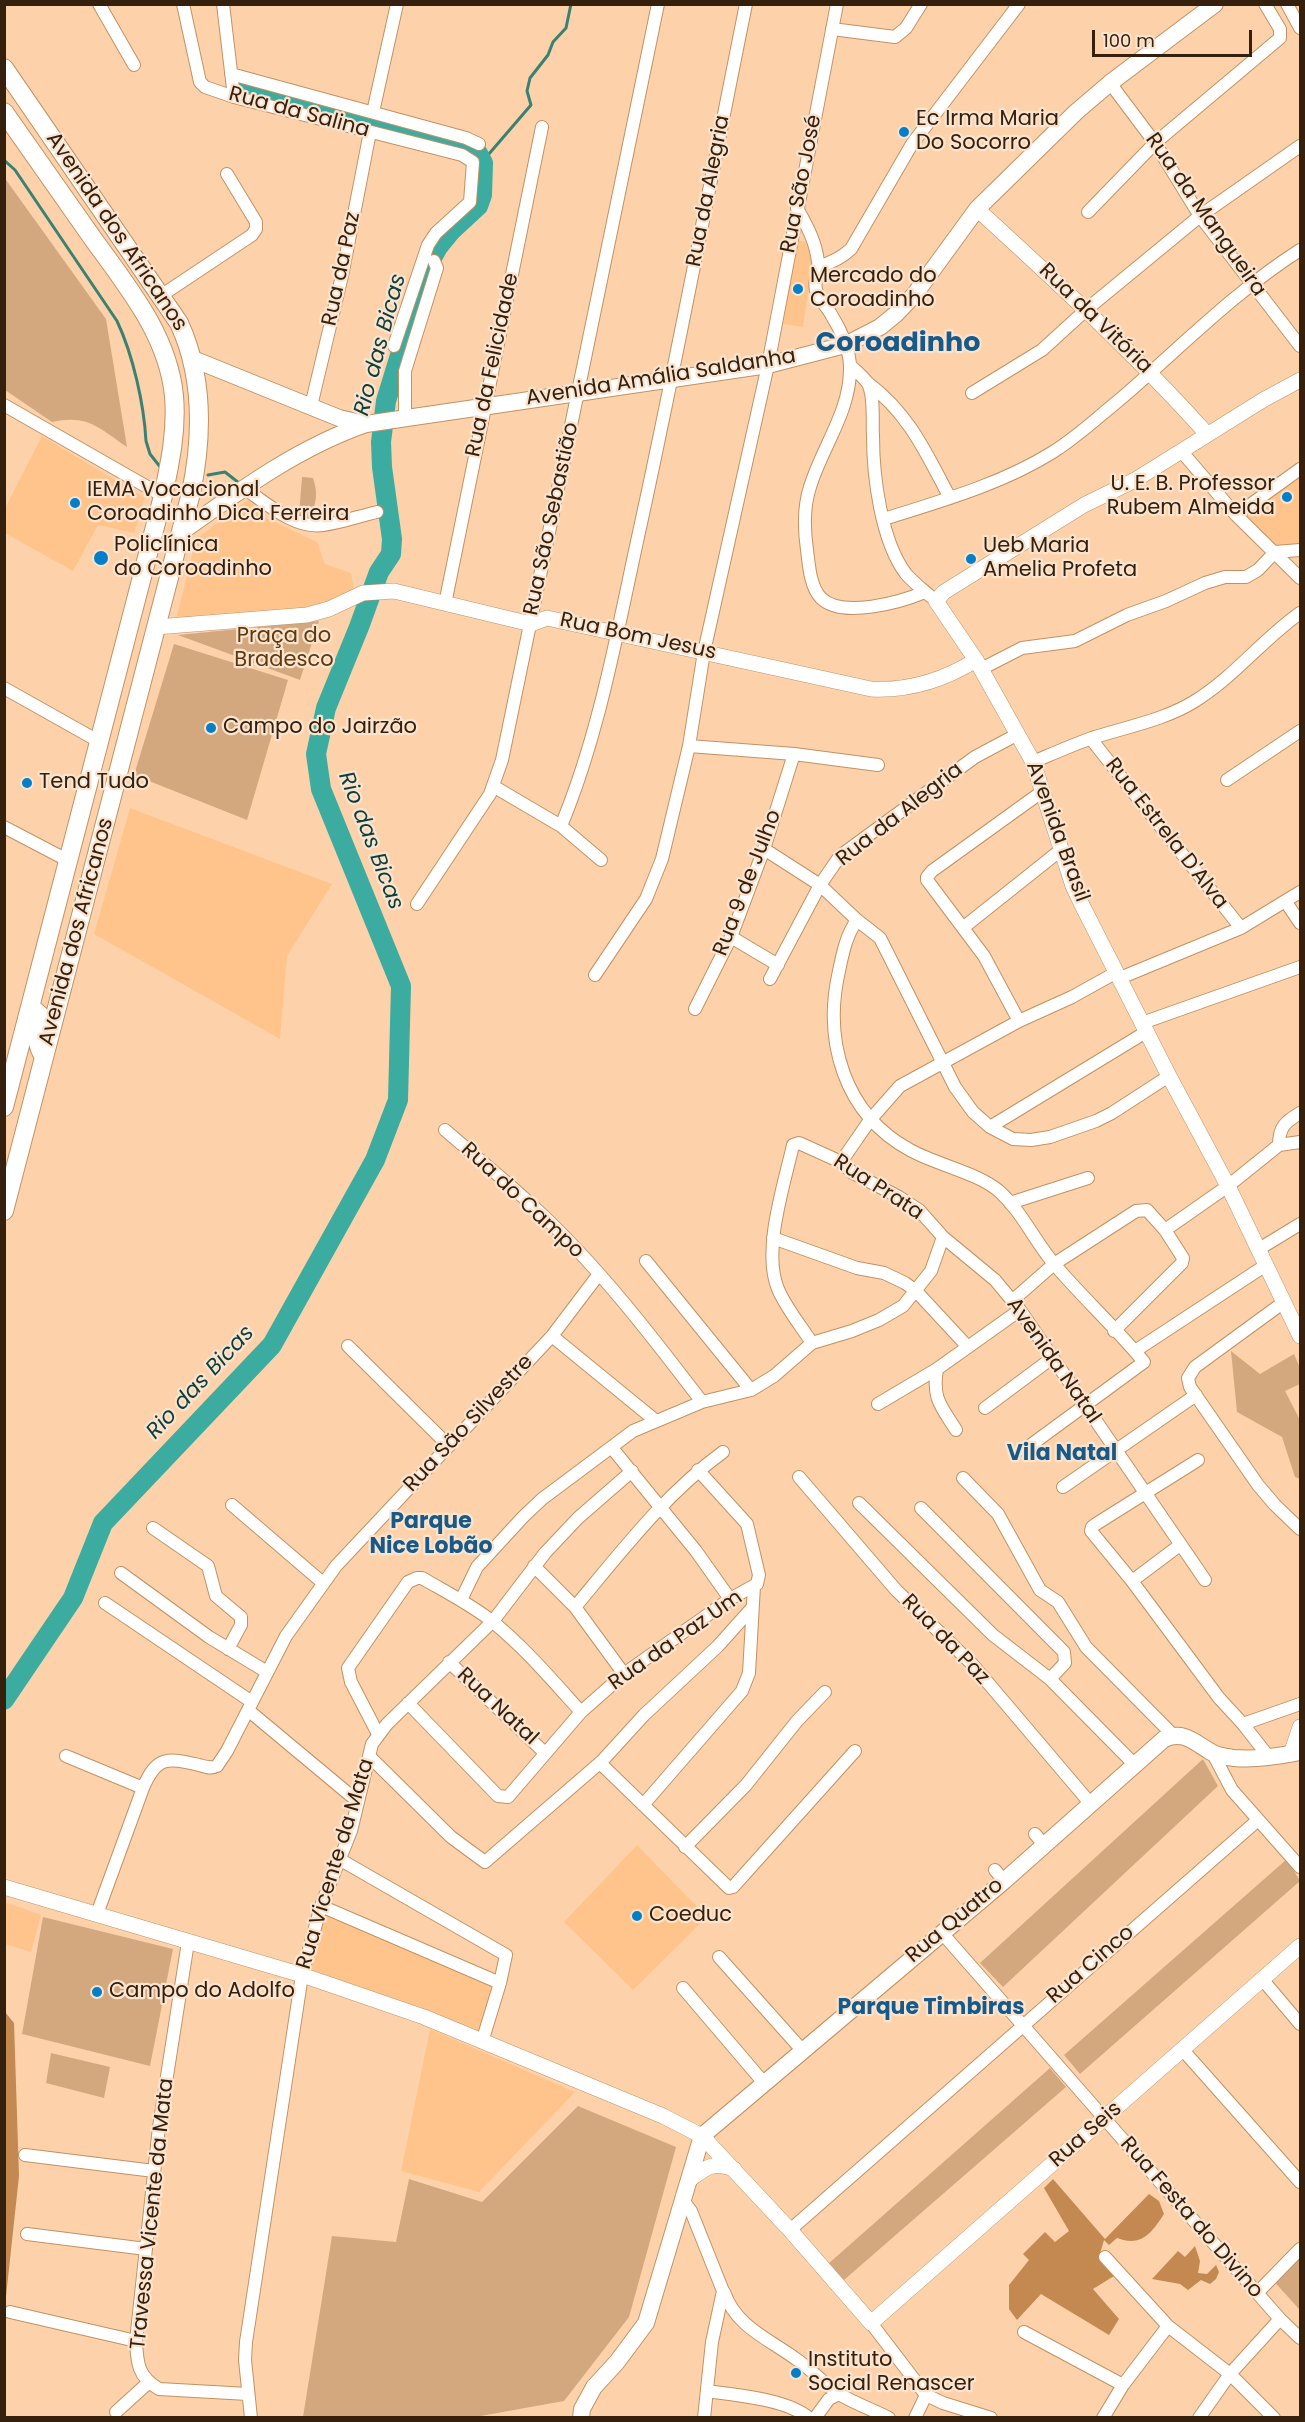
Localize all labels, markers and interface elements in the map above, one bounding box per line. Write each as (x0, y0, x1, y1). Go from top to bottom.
scale bar (1095, 18, 1256, 56)
text: 100 m (1103, 28, 1155, 53)
street label: Rua da Salina (226, 82, 372, 144)
place label: Ec Irma Maria Do Socorro (916, 107, 1059, 157)
street label: Rua da Alegria (682, 113, 736, 269)
street label: Rua São José (776, 113, 828, 255)
marker: Ec Irma Maria Do Socorro (897, 125, 911, 139)
street label: Avenida dos Africanos (40, 128, 192, 336)
street label: Rua da Mangueira (1139, 128, 1271, 302)
street label: Rua da Paz (318, 210, 366, 328)
street label: Rua da Vitória (1033, 259, 1157, 379)
place label: Mercado do Coroadinho (810, 264, 937, 314)
water label: Rio das Bicas (349, 271, 413, 419)
street label: Rua da Felicidade (461, 271, 525, 459)
marker: Mercado do Coroadinho (791, 282, 805, 296)
district label: Coroadinho (816, 328, 980, 360)
street label: Avenida Amália Saldanha (524, 344, 798, 412)
street label: Rua São Sebastião (519, 420, 585, 618)
place label: U. E. B. Professor Rubem Almeida (1107, 472, 1275, 522)
place label: IEMA Vocacional Coroadinho Dica Ferreira (87, 478, 349, 528)
marker: U. E. B. Professor Rubem Almeida (1280, 490, 1294, 504)
marker: IEMA Vocacional Coroadinho Dica Ferreira (68, 496, 82, 510)
place label: Policlínica do Coroadinho (114, 533, 272, 583)
place label: Ueb Maria Amelia Profeta (983, 534, 1137, 584)
marker: Policlínica do Coroadinho (92, 549, 110, 567)
marker: Ueb Maria Amelia Profeta (964, 552, 978, 566)
street label: Rua Bom Jesus (558, 608, 718, 666)
park label: Praça do Bradesco (234, 624, 334, 674)
place label: Campo do Jairzão (223, 715, 417, 741)
marker: Campo do Jairzão (204, 721, 218, 735)
street label: Rua Estrela D'Alva (1099, 753, 1233, 915)
street label: Rua da Alegria (832, 758, 968, 872)
street label: Avenida Brasil (1020, 758, 1094, 906)
water label: Rio das Bicas (332, 768, 408, 914)
place label: Tend Tudo (39, 770, 149, 796)
marker: Tend Tudo (20, 776, 34, 790)
street label: Rua 9 de Julho (709, 806, 787, 960)
street label: Avenida dos Africanos (34, 815, 120, 1049)
street label: Rua do Campo (455, 1138, 589, 1264)
street label: Rua Prata (828, 1150, 928, 1226)
street label: Avenida Natal (1000, 1293, 1106, 1429)
water label: Rio das Bicas (142, 1321, 260, 1445)
street label: Rua São Silvestre (399, 1350, 539, 1498)
district label: Vila Natal (1007, 1441, 1117, 1467)
district label: Parque Nice Lobão (370, 1509, 492, 1560)
street label: Rua da Paz Um (604, 1586, 748, 1696)
street label: Rua da Paz (896, 1590, 994, 1690)
street label: Rua Natal (451, 1663, 543, 1751)
street label: Rua Vicente da Mata (292, 1756, 380, 1972)
street label: Rua Quatro (901, 1873, 1009, 1969)
place label: Coeduc (649, 1903, 732, 1929)
marker: Coeduc (630, 1909, 644, 1923)
street label: Rua Cinco (1042, 1920, 1140, 2010)
place label: Campo do Adolfo (109, 1979, 295, 2005)
marker: Campo do Adolfo (90, 1985, 104, 1999)
district label: Parque Timbiras (838, 1995, 1024, 2021)
street label: Travessa Vicente da Mata (126, 2077, 180, 2351)
street label: Rua Seis (1045, 2097, 1127, 2173)
street label: Rua Festa do Divino (1114, 2132, 1268, 2304)
place label: Instituto Social Renascer (808, 2348, 975, 2398)
marker: Instituto Social Renascer (789, 2366, 803, 2380)

